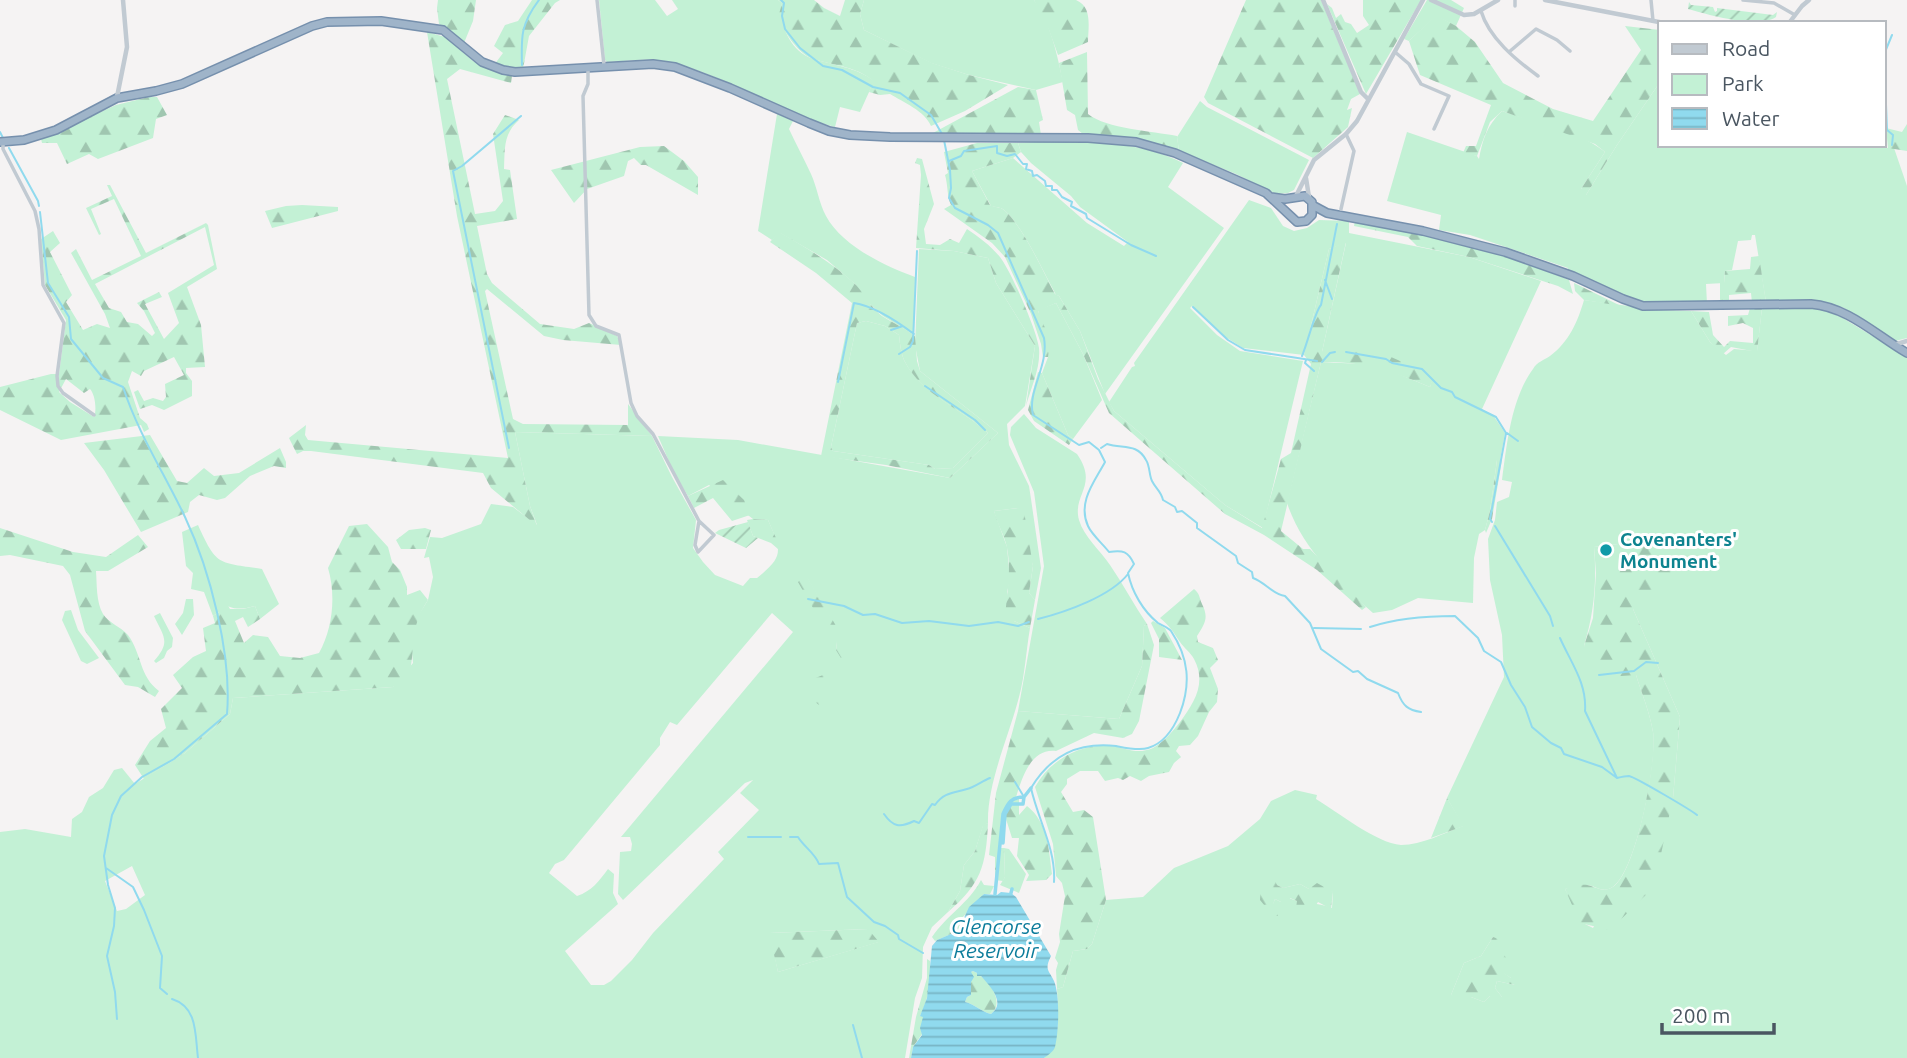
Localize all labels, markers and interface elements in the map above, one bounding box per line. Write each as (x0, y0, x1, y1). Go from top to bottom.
legend (1658, 21, 1886, 147)
text: Road (1722, 36, 1770, 60)
text: Park (1722, 71, 1764, 95)
text: Water (1722, 106, 1780, 130)
place label: Covenanters' Monument (1620, 528, 1737, 572)
marker: Covenanters' Monument (1598, 542, 1614, 558)
water label: Glencorse Reservoir (951, 914, 1041, 962)
scale bar (1662, 992, 1774, 1036)
text: 200 m (1672, 1003, 1730, 1027)

